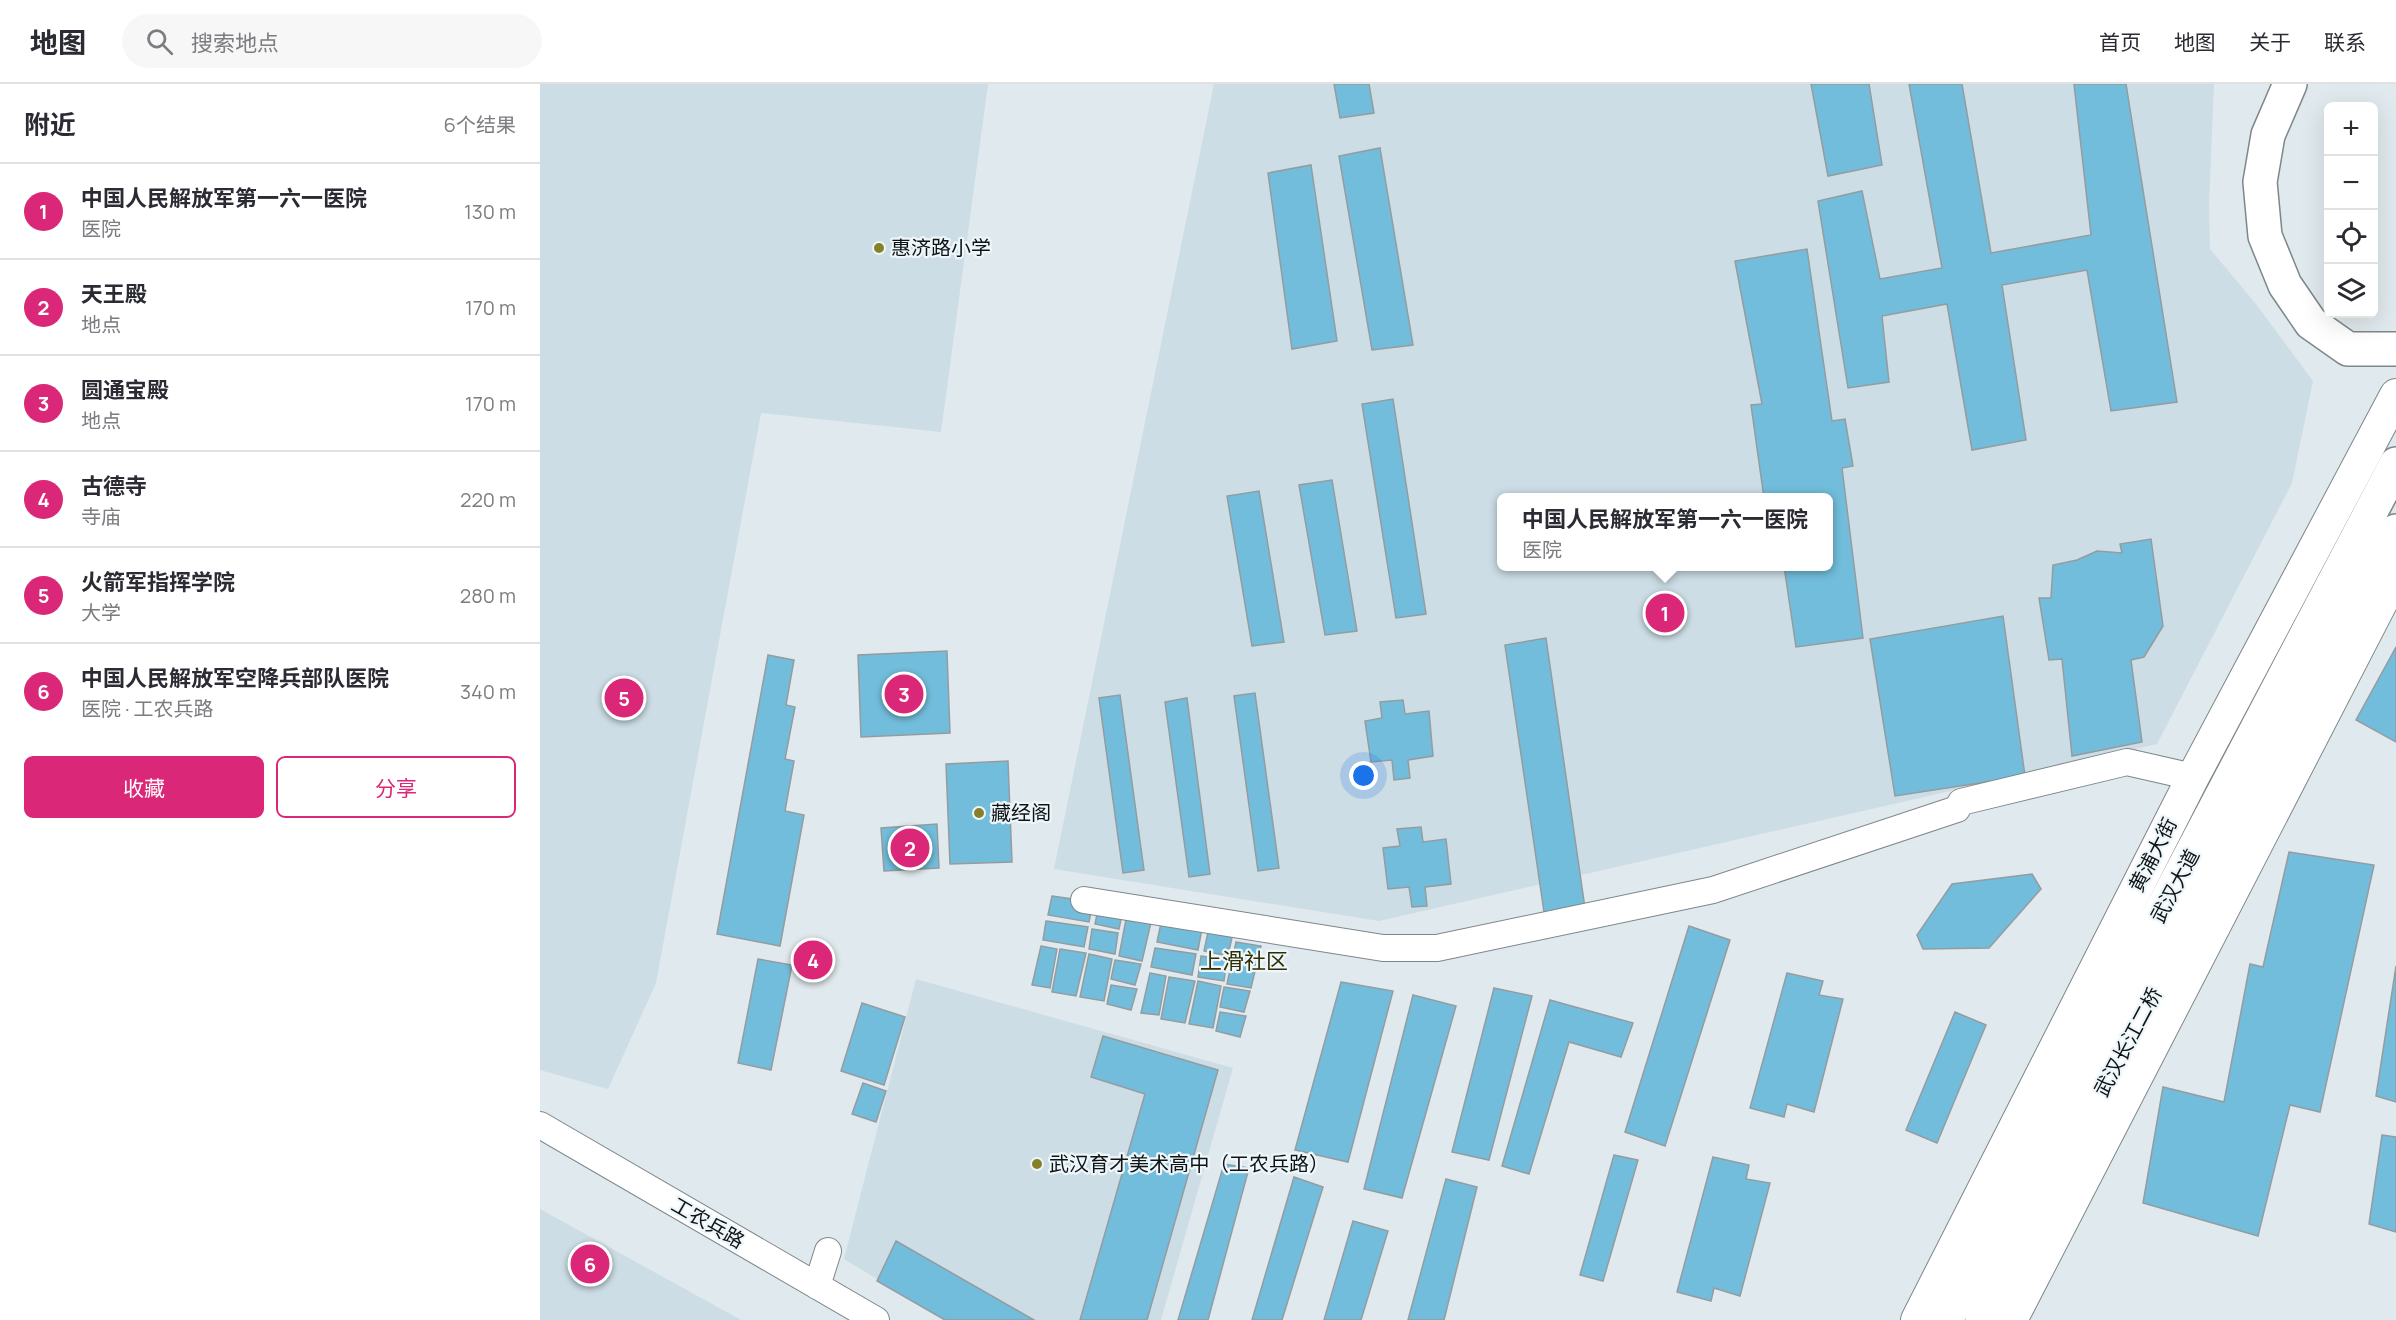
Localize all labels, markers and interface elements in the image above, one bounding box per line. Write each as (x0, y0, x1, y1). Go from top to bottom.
search box (122, 14, 542, 68)
text: 地图 (30, 23, 86, 61)
icon: search (143, 25, 176, 58)
text: 搜索地点 (191, 28, 279, 58)
text: 首页 (2099, 28, 2141, 56)
text: 地图 (2174, 28, 2216, 56)
text: 关于 (2249, 28, 2291, 56)
text: 联系 (2324, 28, 2366, 56)
map controls (2324, 102, 2378, 318)
button: + (2324, 102, 2378, 156)
text: 附近 (24, 106, 76, 142)
text: 6个结果 (444, 111, 516, 138)
button: − (2324, 156, 2378, 210)
text: 中国人民解放军第一六一医院 (81, 183, 367, 213)
text: 1 (39, 198, 48, 225)
text: 130 m (464, 198, 516, 225)
button: locate (2324, 210, 2378, 264)
text: 医院 (81, 215, 121, 242)
place label: 惠济路小学 (891, 234, 991, 261)
marker: 惠济路小学 (872, 241, 886, 255)
button: layers (2324, 264, 2378, 318)
text: 天王殿 (81, 279, 147, 309)
text: 2 (38, 294, 49, 321)
text: 170 m (465, 294, 516, 321)
text: 地点 (81, 311, 121, 338)
text: 圆通宝殿 (81, 375, 169, 405)
text: 3 (38, 390, 49, 417)
text: 170 m (465, 390, 516, 417)
text: 地点 (81, 407, 121, 434)
text: 古德寺 (81, 471, 147, 501)
text: 4 (37, 486, 50, 513)
text: 220 m (460, 486, 516, 513)
popup (1497, 493, 1833, 571)
text: 寺庙 (81, 503, 121, 530)
text: 中国人民解放军第一六一医院 (1522, 504, 1808, 534)
text: 医院 (1522, 536, 1562, 563)
text: 火箭军指挥学院 (81, 567, 235, 597)
text: 5 (38, 582, 49, 609)
text: 280 m (460, 582, 516, 609)
pin: 1 (1646, 590, 1684, 636)
text: 大学 (81, 599, 121, 626)
text: 中国人民解放军空降兵部队医院 (81, 663, 389, 693)
pin: 3 (884, 672, 924, 716)
pin: 5 (604, 676, 644, 720)
text: 6 (37, 678, 50, 705)
text: 340 m (460, 678, 516, 705)
text: 医院 · 工农兵路 (81, 695, 214, 722)
button: 收藏 (24, 756, 264, 818)
button: 分享 (276, 756, 516, 818)
your location (1349, 761, 1378, 790)
place label: 藏经阁 (991, 799, 1051, 826)
marker: 藏经阁 (972, 806, 986, 820)
street label: 黄浦大街 (2122, 813, 2183, 897)
pin: 2 (890, 826, 929, 870)
street label: 武汉大道 (2144, 844, 2205, 927)
pin: 4 (794, 938, 832, 982)
district label: 上滑社区 (1200, 946, 1288, 976)
street label: 武汉长江二桥 (2087, 982, 2168, 1101)
place label: 武汉育才美术高中（工农兵路） (1049, 1150, 1329, 1177)
marker: 武汉育才美术高中（工农兵路） (1030, 1157, 1044, 1171)
street label: 工农兵路 (667, 1191, 750, 1254)
pin: 6 (571, 1242, 610, 1286)

